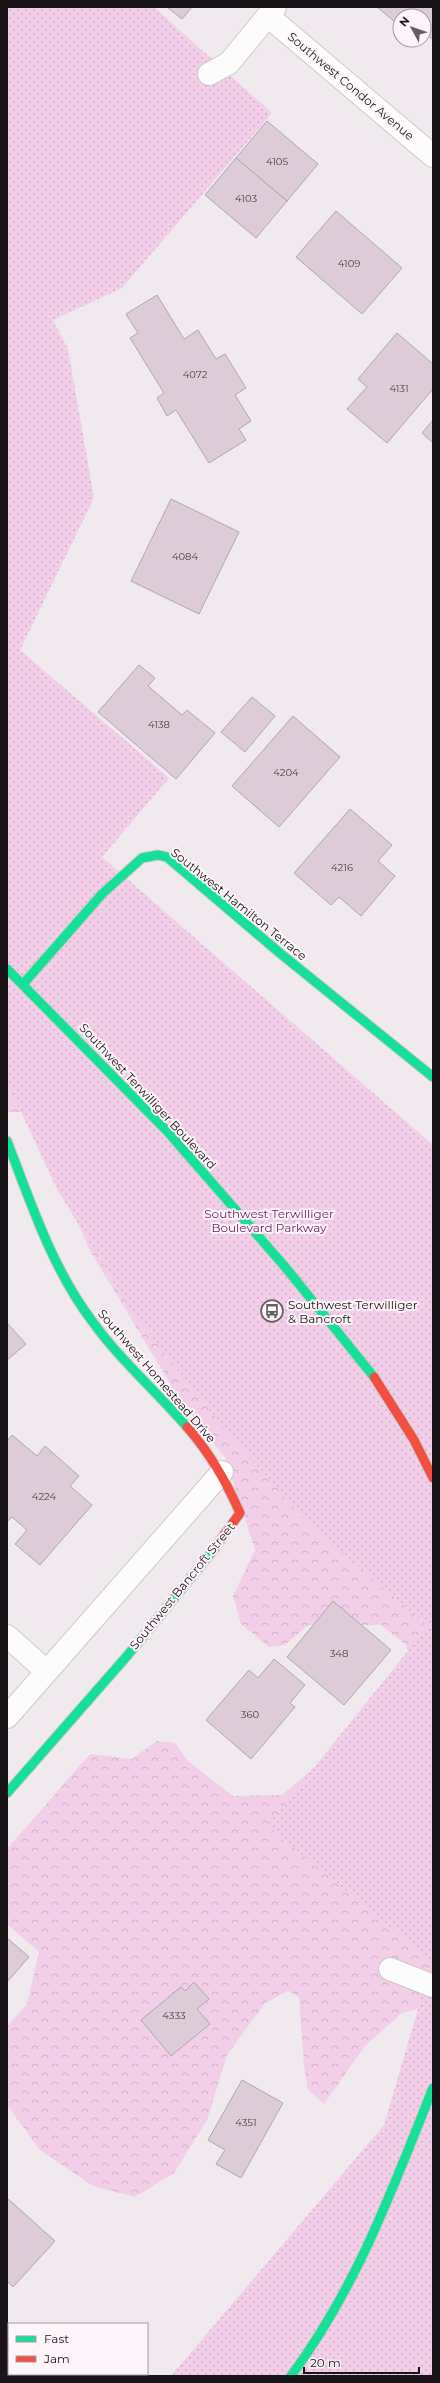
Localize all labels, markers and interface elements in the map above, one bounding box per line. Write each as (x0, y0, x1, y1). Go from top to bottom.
north arrow (392, 8, 432, 48)
text: N (396, 14, 413, 29)
street label: Southwest Condor Avenue (285, 29, 417, 143)
house number: 4105 (266, 155, 288, 168)
house number: 4103 (235, 192, 257, 205)
house number: 4109 (338, 257, 360, 270)
house number: 4072 (183, 368, 208, 381)
house number: 4131 (389, 382, 409, 395)
house number: 4084 (172, 550, 198, 563)
house number: 4138 (148, 718, 170, 731)
house number: 4204 (273, 766, 299, 779)
street label: Southwest Hamilton Terrace (168, 845, 310, 963)
house number: 4216 (331, 861, 353, 874)
street label: Southwest Terwilliger Boulevard (76, 1020, 220, 1172)
park label: Southwest Terwilliger Boulevard Parkway (204, 1206, 334, 1235)
place label: Southwest Terwilliger & Bancroft (288, 1297, 418, 1326)
bus stop icon: Southwest Terwilliger & Bancroft (259, 1298, 285, 1324)
street label: Southwest Homestead Drive (95, 1306, 219, 1446)
house number: 4224 (32, 1490, 57, 1503)
street label: Southwest Bancroft Street (126, 1519, 238, 1652)
house number: 348 (330, 1647, 348, 1660)
house number: 360 (241, 1708, 260, 1721)
house number: 4333 (162, 2009, 186, 2022)
house number: 4351 (235, 2116, 257, 2129)
legend (8, 2323, 148, 2375)
text: Fast (44, 2331, 69, 2346)
scale bar (304, 2349, 419, 2375)
text: Jam (43, 2351, 70, 2366)
text: 20 m (310, 2355, 341, 2370)

